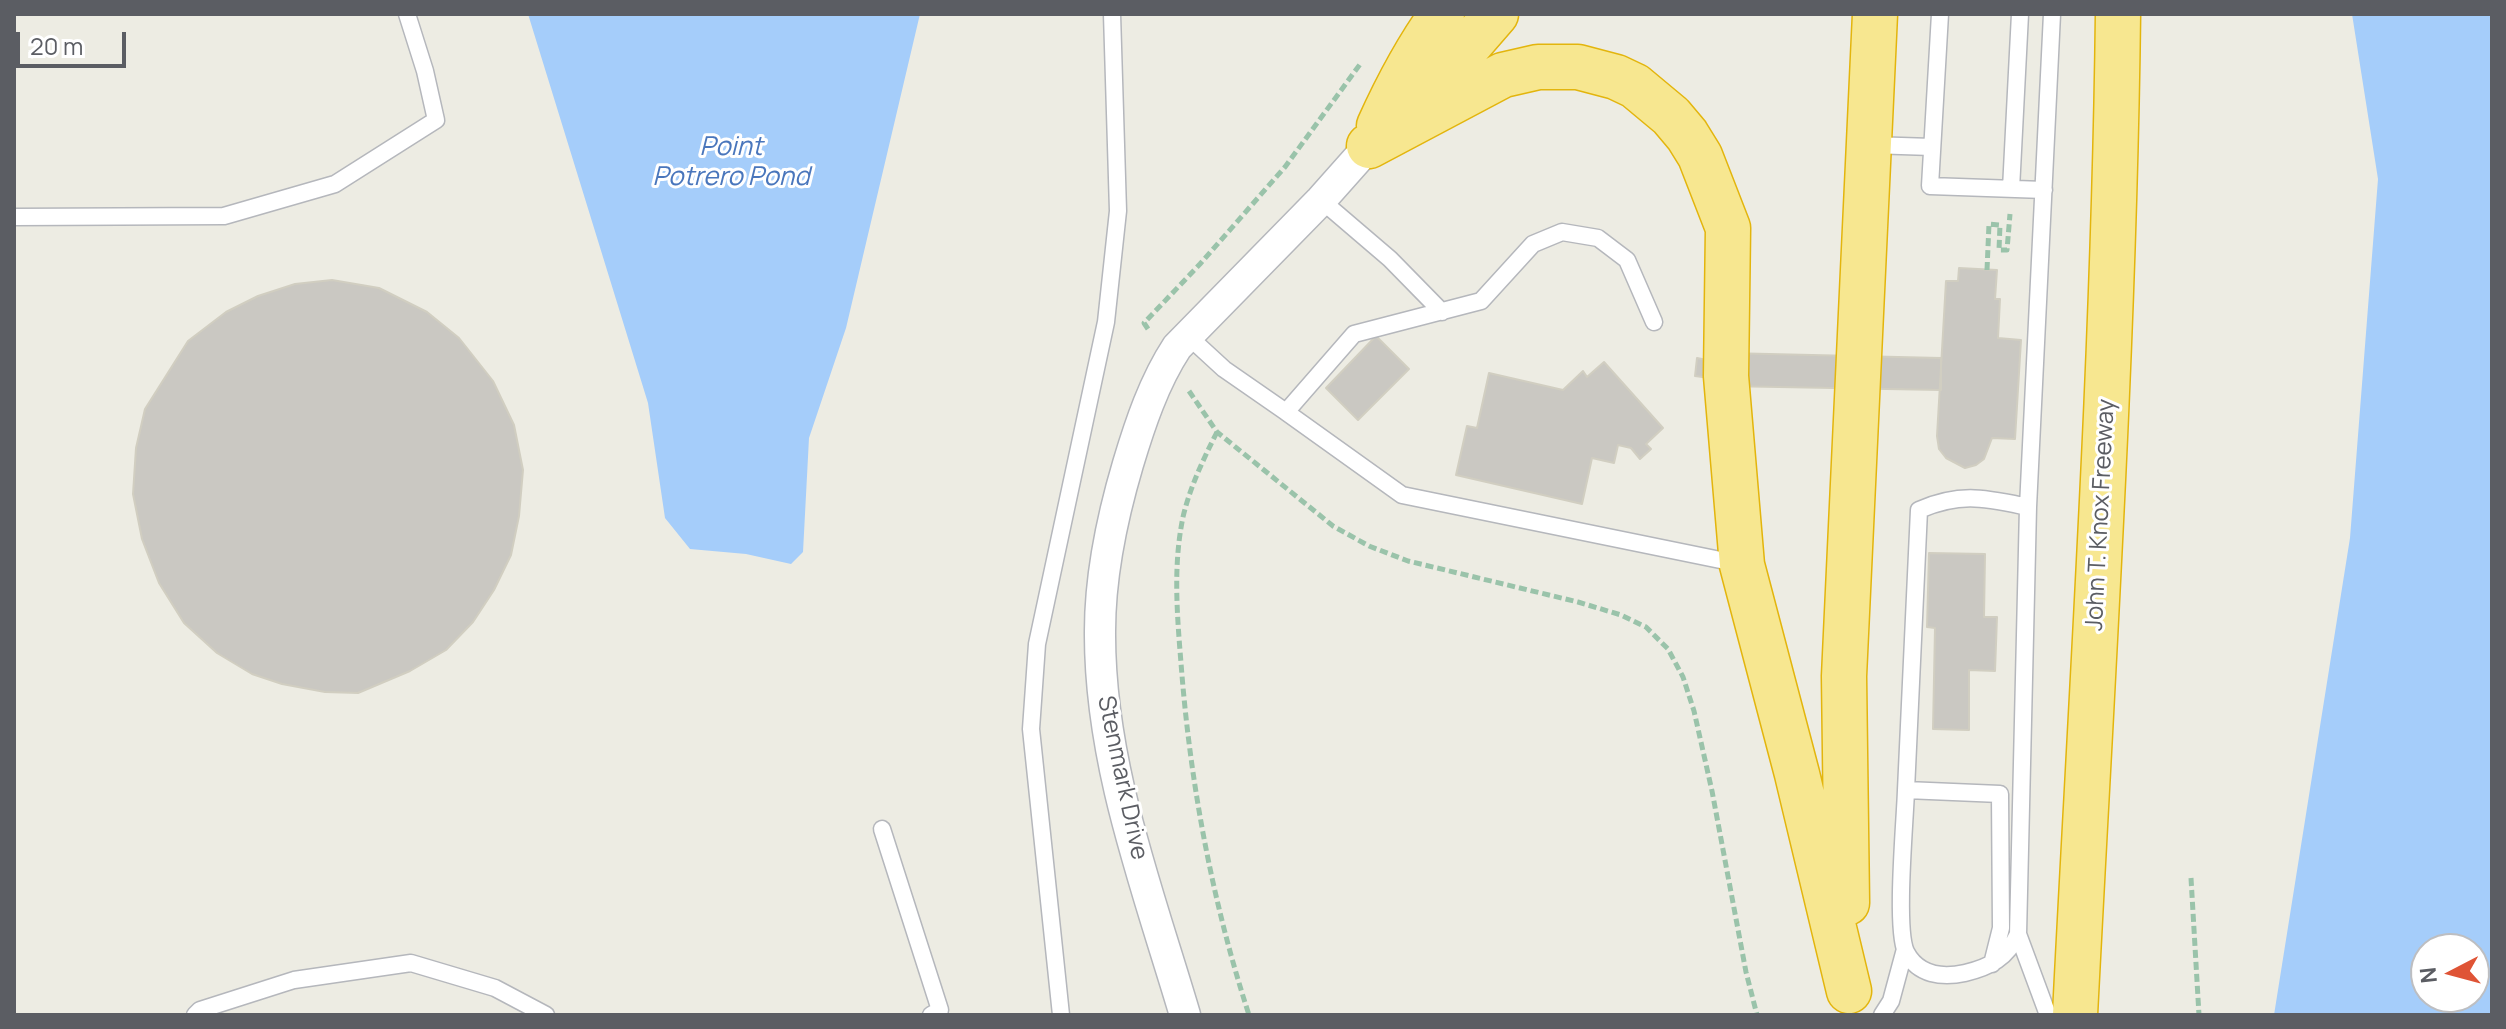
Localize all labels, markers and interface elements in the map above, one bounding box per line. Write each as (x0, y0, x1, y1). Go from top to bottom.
scale bar (20, 16, 130, 66)
text: 20 m (30, 29, 83, 62)
water label: Point Potrero Pond (652, 132, 810, 194)
street label: John T. Knox Freeway (2081, 398, 2121, 632)
street label: Stenmark Drive (1091, 693, 1153, 863)
north arrow (2410, 933, 2490, 1013)
text: N (2412, 966, 2444, 985)

